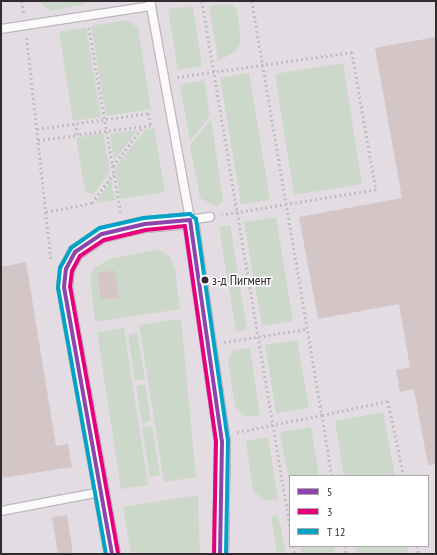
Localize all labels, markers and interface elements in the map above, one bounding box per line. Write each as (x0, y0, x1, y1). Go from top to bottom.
place label: з-д Пигмент (212, 272, 271, 288)
marker: з-д Пигмент (200, 275, 210, 285)
legend (289, 475, 429, 547)
text: 5 (327, 484, 332, 499)
text: 3 (327, 504, 332, 519)
text: Т 12 (327, 524, 345, 539)

